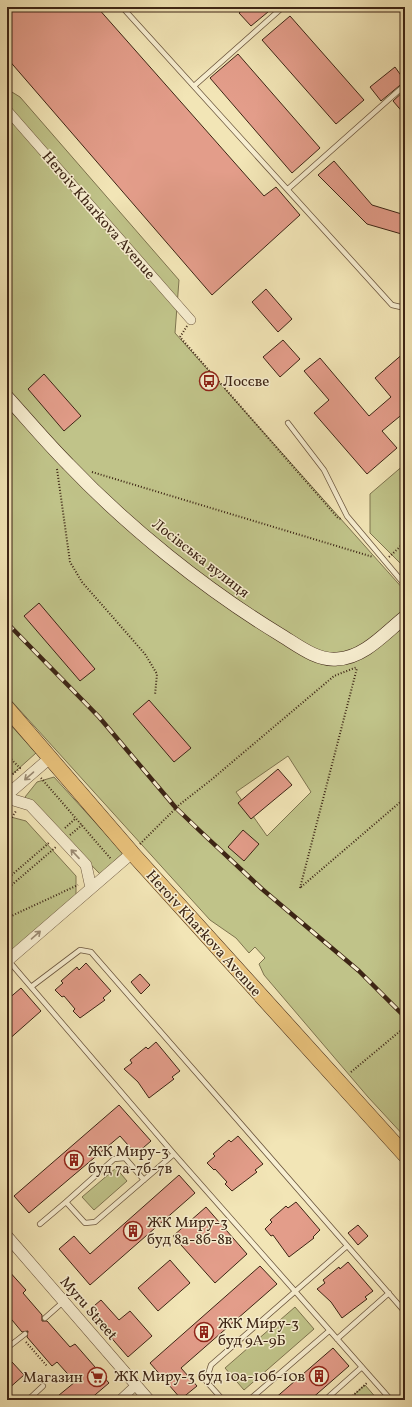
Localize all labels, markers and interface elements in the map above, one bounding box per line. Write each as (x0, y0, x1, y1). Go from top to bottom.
street label: Heroiv Kharkova Avenue (36, 147, 160, 285)
bus stop icon: Лосєве (198, 370, 220, 392)
place label: Лосєве (223, 372, 269, 393)
street label: Лосівська вулиця (147, 514, 253, 604)
one-way arrow (24, 771, 34, 780)
one-way arrow (71, 848, 80, 859)
street label: Heroiv Kharkova Avenue (140, 866, 265, 1002)
one-way arrow (31, 931, 42, 940)
place label: ЖК Миру-3 буд 7а-7б-7в (88, 1142, 172, 1180)
building icon: ЖК Миру-3 буд 7а-7б-7в (63, 1149, 85, 1171)
place label: ЖК Миру-3 буд 8а-8б-8в (147, 1213, 232, 1251)
building icon: ЖК Миру-3 буд 8а-8б-8в (122, 1220, 144, 1242)
street label: Myru Street (54, 1273, 122, 1345)
place label: ЖК Миру-3 буд 9А-9Б (218, 1314, 299, 1352)
building icon: ЖК Миру-3 буд 9А-9Б (193, 1321, 215, 1343)
building icon: ЖК Миру-3 буд 10а-10б-10в (308, 1365, 330, 1387)
supermarket icon: Магазин (86, 1366, 108, 1388)
place label: ЖК Миру-3 буд 10а-10б-10в (114, 1367, 305, 1388)
place label: Магазин (23, 1368, 83, 1389)

